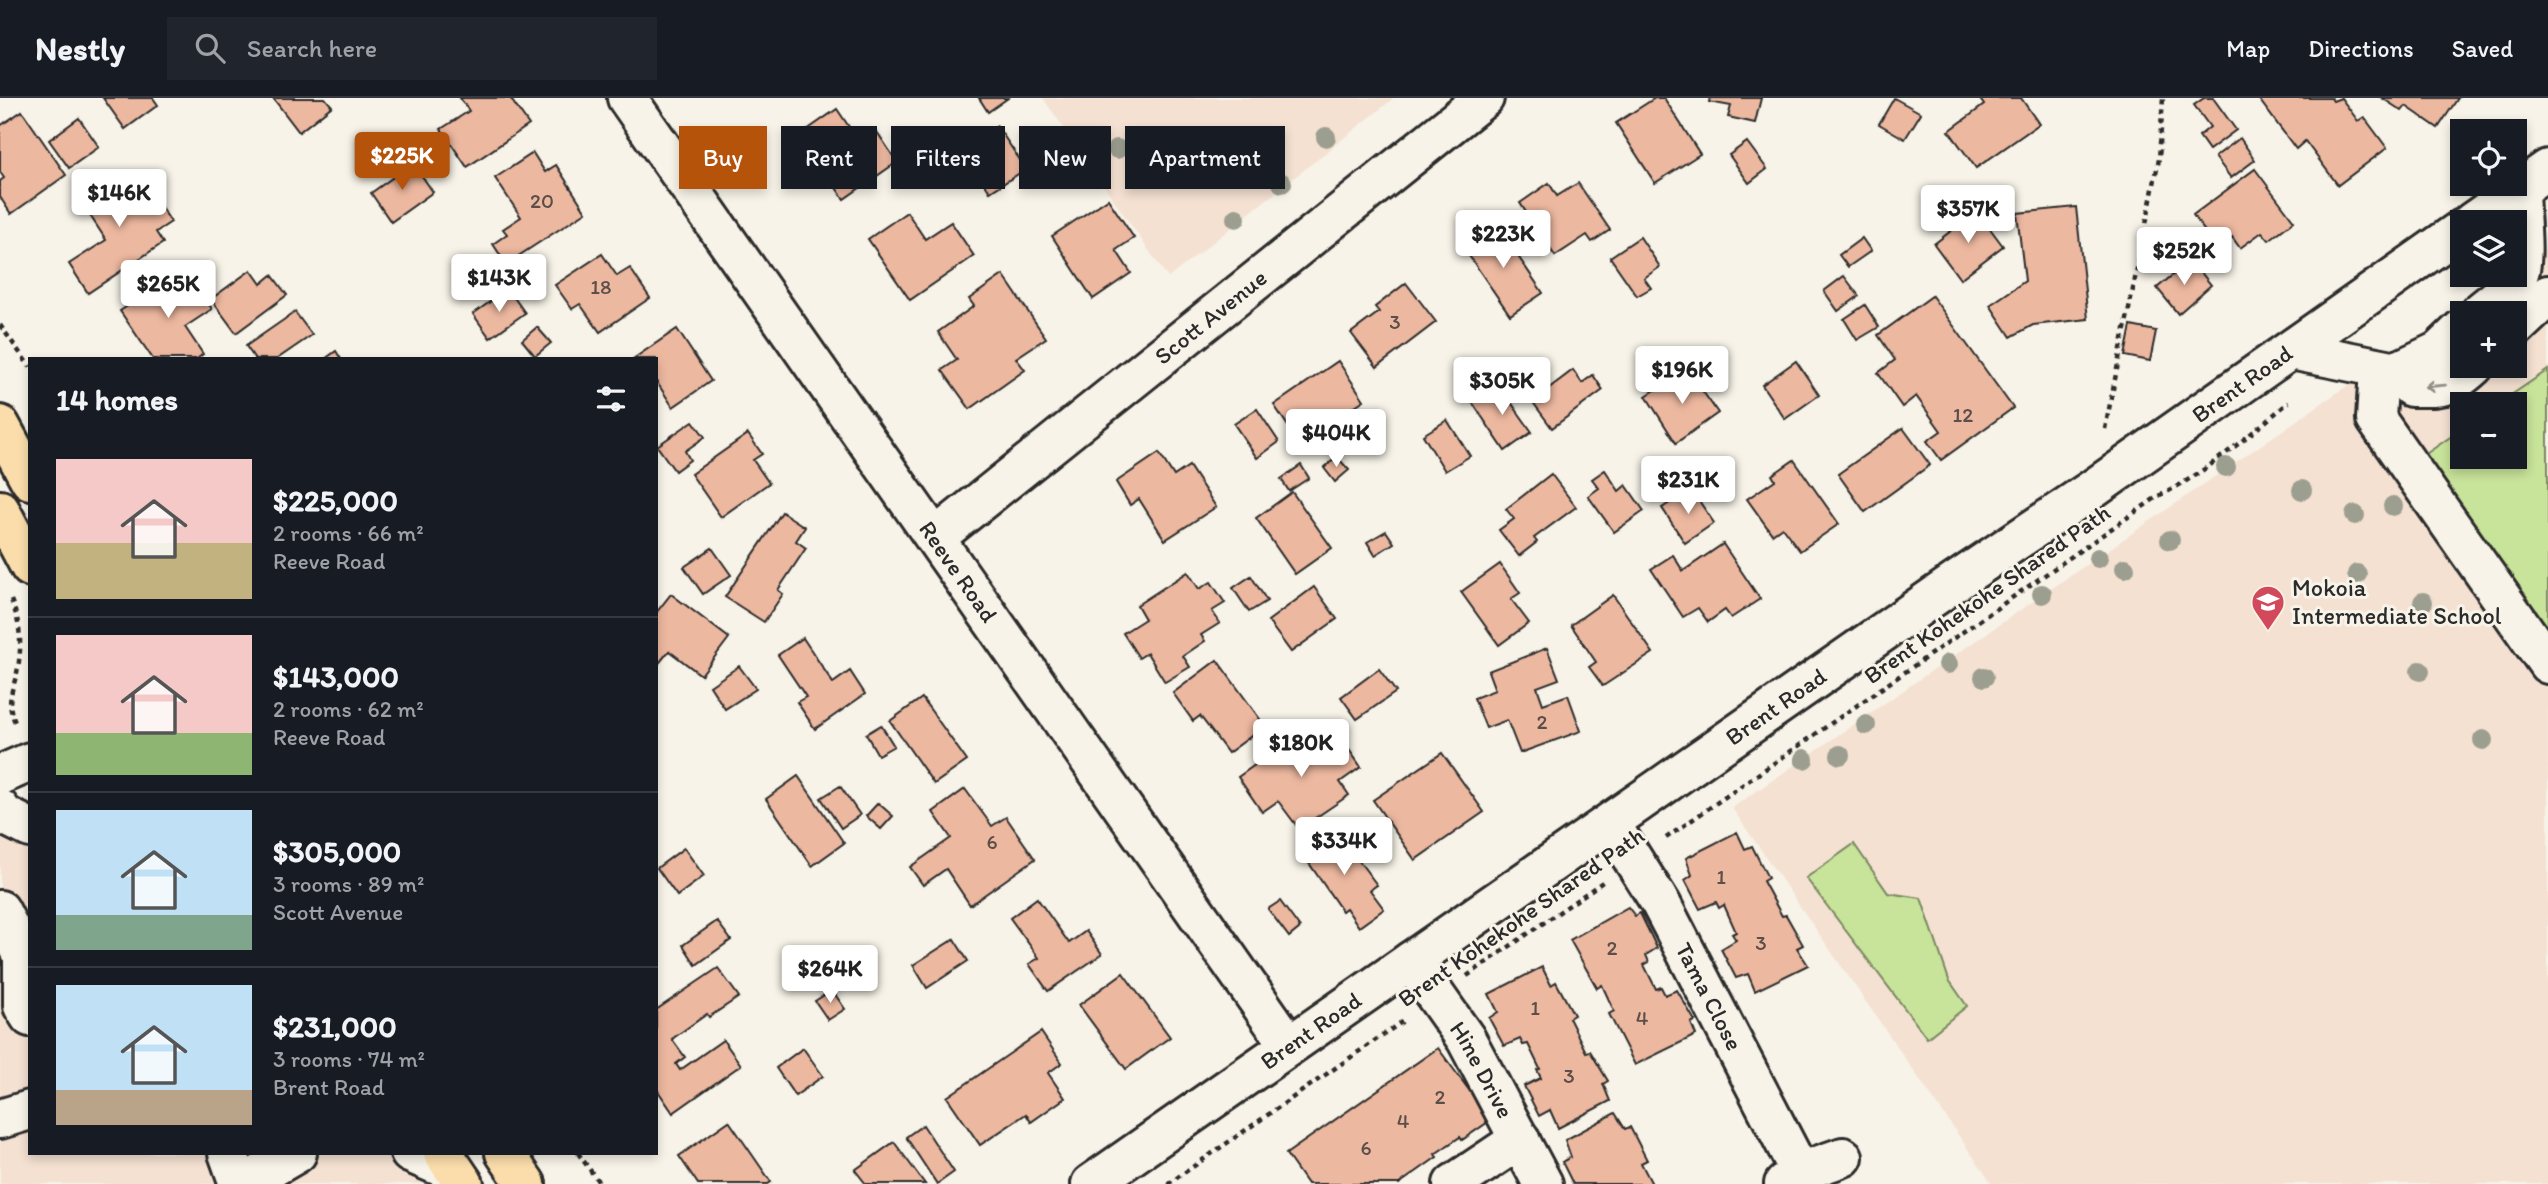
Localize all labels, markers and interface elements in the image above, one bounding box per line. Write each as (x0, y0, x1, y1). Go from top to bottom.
search box (167, 17, 657, 80)
text: Nestly (35, 29, 125, 68)
icon: search (191, 29, 229, 67)
text: Search here (247, 32, 377, 64)
text: Map (2226, 34, 2270, 63)
text: Directions (2308, 34, 2414, 63)
text: Saved (2452, 34, 2513, 63)
map controls (2450, 119, 2527, 469)
button: locate (2450, 119, 2527, 196)
chip: Buy (679, 126, 767, 189)
chip: Rent (781, 126, 877, 189)
chip: Filters (891, 126, 1005, 189)
chip: New (1019, 126, 1111, 189)
chip: Apartment (1125, 126, 1285, 189)
pin: $225K (353, 132, 451, 192)
text: $225K (371, 141, 433, 169)
pin: $146K (70, 170, 168, 229)
text: $146K (87, 178, 151, 206)
pin: $357K (1919, 186, 2017, 245)
house number: 20 (530, 188, 554, 213)
text: $357K (1937, 194, 1999, 222)
button: layers (2450, 210, 2527, 287)
pin: $223K (1454, 211, 1552, 270)
text: $223K (1471, 219, 1535, 247)
pin: $252K (2135, 228, 2233, 287)
text: $252K (2153, 236, 2215, 264)
pin: $143K (450, 254, 548, 314)
pin: $265K (119, 260, 217, 320)
text: $143K (467, 263, 531, 291)
street label: Scott Avenue (1148, 263, 1273, 370)
text: $265K (137, 269, 199, 297)
house number: 18 (590, 274, 612, 299)
button: + (2450, 301, 2527, 378)
house number: 3 (1389, 309, 1401, 334)
street label: Brent Road (2186, 338, 2298, 429)
pin: $196K (1633, 346, 1731, 406)
text: $196K (1651, 355, 1713, 383)
pin: $305K (1453, 358, 1551, 417)
text: $305K (1469, 366, 1535, 394)
icon: filters (592, 380, 630, 418)
one-way arrow (2424, 380, 2447, 393)
text: 14 homes (56, 381, 178, 418)
button: − (2450, 392, 2527, 469)
house number: 12 (1953, 402, 1973, 427)
pin: $404K (1287, 410, 1385, 469)
text: $404K (1302, 418, 1370, 446)
pin: $231K (1639, 456, 1737, 516)
text: $231K (1657, 465, 1719, 493)
text: $225,000 (273, 482, 398, 519)
icon: home (112, 487, 196, 571)
street label: Brent Kohekohe Shared Path (1858, 497, 2115, 690)
street label: Reeve Road (913, 515, 1004, 628)
text: 2 rooms · 66 m² (273, 519, 424, 547)
text: Reeve Road (273, 547, 385, 575)
place label: Mokoia Intermediate School (2292, 573, 2502, 630)
school or university icon: Mokoia Intermediate School (2249, 583, 2287, 632)
text: $143,000 (273, 658, 399, 695)
street label: Brent Road (1720, 661, 1832, 751)
icon: home (112, 663, 196, 747)
text: 2 rooms · 62 m² (273, 695, 424, 723)
house number: 2 (1536, 709, 1548, 734)
pin: $180K (1252, 720, 1350, 779)
text: Reeve Road (273, 723, 385, 751)
text: $180K (1269, 728, 1333, 756)
pin: $334K (1295, 818, 1393, 877)
street label: Brent Kohekohe Shared Path (1392, 820, 1649, 1013)
text: $334K (1311, 826, 1377, 854)
house number: 6 (986, 829, 998, 854)
text: $305,000 (273, 833, 401, 870)
icon: home (112, 838, 196, 922)
house number: 1 (1716, 864, 1726, 889)
text: 3 rooms · 89 m² (273, 870, 424, 898)
text: Scott Avenue (273, 898, 403, 926)
house number: 3 (1755, 930, 1767, 955)
house number: 2 (1606, 935, 1618, 960)
street label: Tama Close (1669, 937, 1749, 1055)
pin: $264K (781, 946, 879, 1005)
text: $264K (798, 954, 862, 982)
street label: Brent Road (1255, 985, 1367, 1076)
house number: 1 (1530, 995, 1540, 1020)
house number: 4 (1636, 1005, 1649, 1030)
text: $231,000 (273, 1008, 397, 1045)
icon: home (112, 1013, 196, 1097)
street label: Hine Drive (1444, 1015, 1520, 1123)
text: 3 rooms · 74 m² (273, 1045, 425, 1073)
house number: 3 (1563, 1063, 1575, 1088)
text: Brent Road (273, 1073, 385, 1101)
house number: 2 (1434, 1084, 1446, 1109)
house number: 4 (1397, 1108, 1410, 1133)
house number: 6 (1360, 1135, 1372, 1160)

